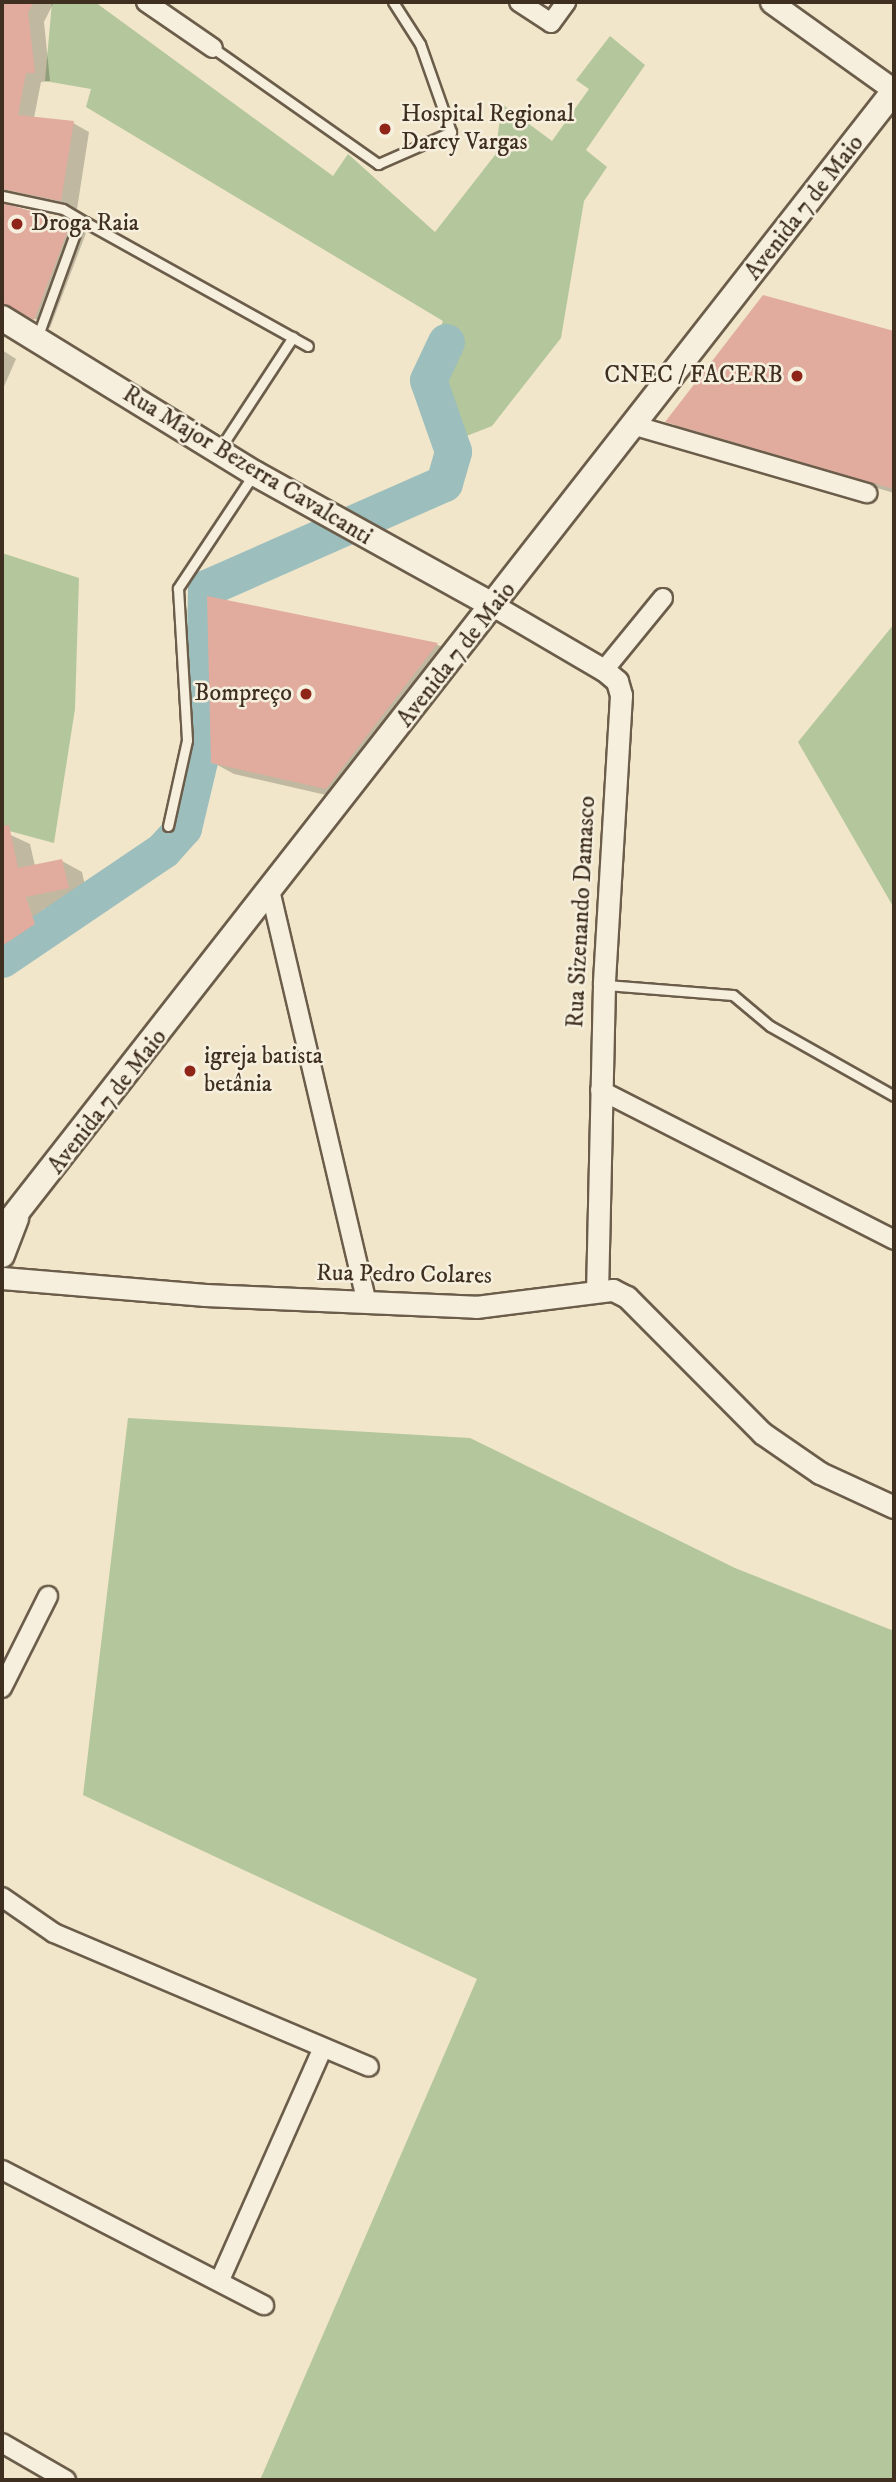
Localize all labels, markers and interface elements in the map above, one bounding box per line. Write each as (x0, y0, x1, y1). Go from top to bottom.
place label: Hospital Regional Darcy Vargas (401, 101, 574, 157)
marker: Hospital Regional Darcy Vargas (375, 119, 395, 139)
street label: Avenida 7 de Maio (739, 130, 871, 286)
place label: Droga Raia (31, 210, 139, 238)
marker: Droga Raia (9, 216, 25, 232)
place label: CNEC / FACERB (604, 362, 783, 390)
marker: CNEC / FACERB (789, 368, 805, 384)
street label: Rua Major Bezerra Cavalcanti (117, 380, 377, 552)
street label: Avenida 7 de Maio (391, 577, 523, 733)
place label: Bompreço (194, 680, 292, 708)
marker: Bompreço (298, 686, 314, 702)
street label: Rua Sizenando Damasco (562, 795, 602, 1029)
street label: Avenida 7 de Maio (42, 1024, 174, 1180)
place label: igreja batista betânia (204, 1043, 323, 1099)
marker: igreja batista betânia (182, 1063, 198, 1079)
street label: Rua Pedro Colares (316, 1259, 492, 1291)

